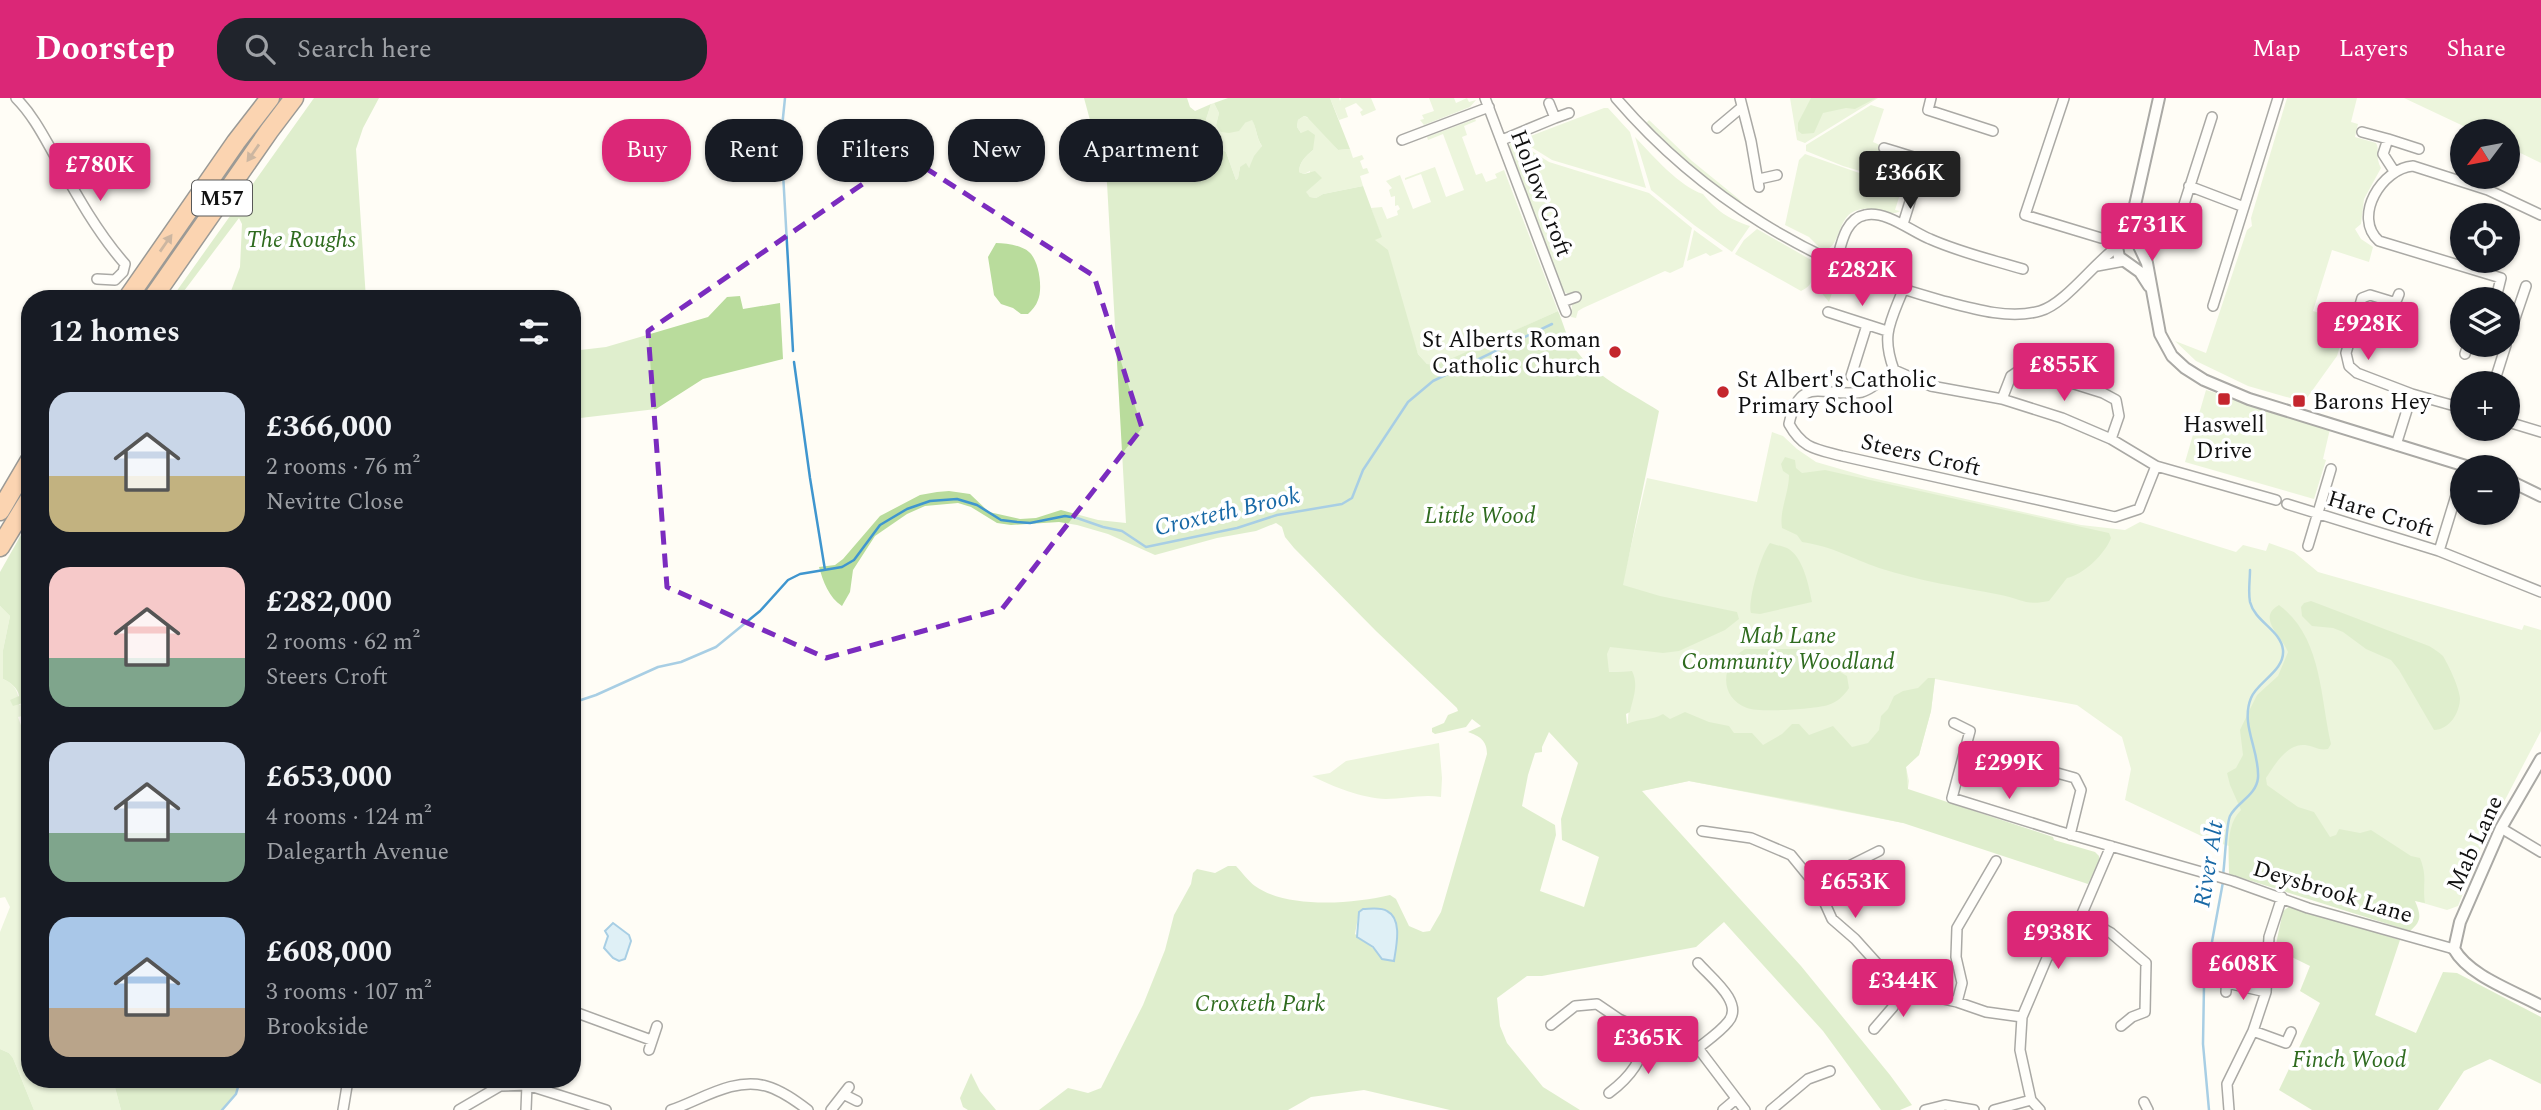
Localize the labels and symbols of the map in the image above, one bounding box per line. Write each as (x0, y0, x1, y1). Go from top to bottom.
north arrow (2450, 119, 2520, 189)
street label: Hollow Croft (1500, 125, 1581, 263)
one-way arrow (247, 143, 260, 162)
pin: £780K (51, 144, 149, 203)
pin: £366K (1861, 152, 1959, 211)
road number: M57 (192, 180, 252, 216)
pin: £731K (2103, 204, 2201, 263)
park label: The Roughs (246, 223, 356, 258)
one-way arrow (159, 234, 173, 252)
pin: £282K (1813, 248, 1911, 308)
pin: £928K (2319, 302, 2417, 362)
place label: St Alberts Roman Catholic Church (1422, 323, 1601, 384)
marker: St Alberts Roman Catholic Church (1607, 344, 1623, 360)
pin: £855K (2015, 344, 2113, 403)
place label: St Albert's Catholic Primary School (1737, 363, 1937, 424)
marker: St Albert's Catholic Primary School (1715, 384, 1731, 400)
place label: Barons Hey (2313, 385, 2432, 420)
marker: Haswell Drive (2216, 391, 2232, 407)
marker: Barons Hey (2291, 393, 2307, 409)
place label: Haswell Drive (2183, 408, 2265, 469)
street label: Steers Croft (1857, 425, 1984, 486)
water label: Croxteth Brook (1151, 478, 1304, 546)
street label: Hare Croft (2323, 482, 2438, 547)
park label: Little Wood (1424, 499, 1536, 534)
park label: Mab Lane Community Woodland (1681, 619, 1895, 680)
pin: £299K (1960, 742, 2058, 801)
street label: Mab Lane (2438, 790, 2513, 897)
water label: River Alt (2184, 818, 2234, 910)
street label: Deysbrook Lane (2248, 851, 2417, 933)
pin: £653K (1806, 860, 1904, 920)
pin: £938K (2009, 912, 2107, 971)
pin: £608K (2194, 942, 2292, 1002)
pin: £344K (1854, 960, 1952, 1019)
park label: Croxteth Park (1195, 987, 1325, 1022)
pin: £365K (1599, 1016, 1697, 1076)
park label: Finch Wood (2292, 1043, 2406, 1078)

